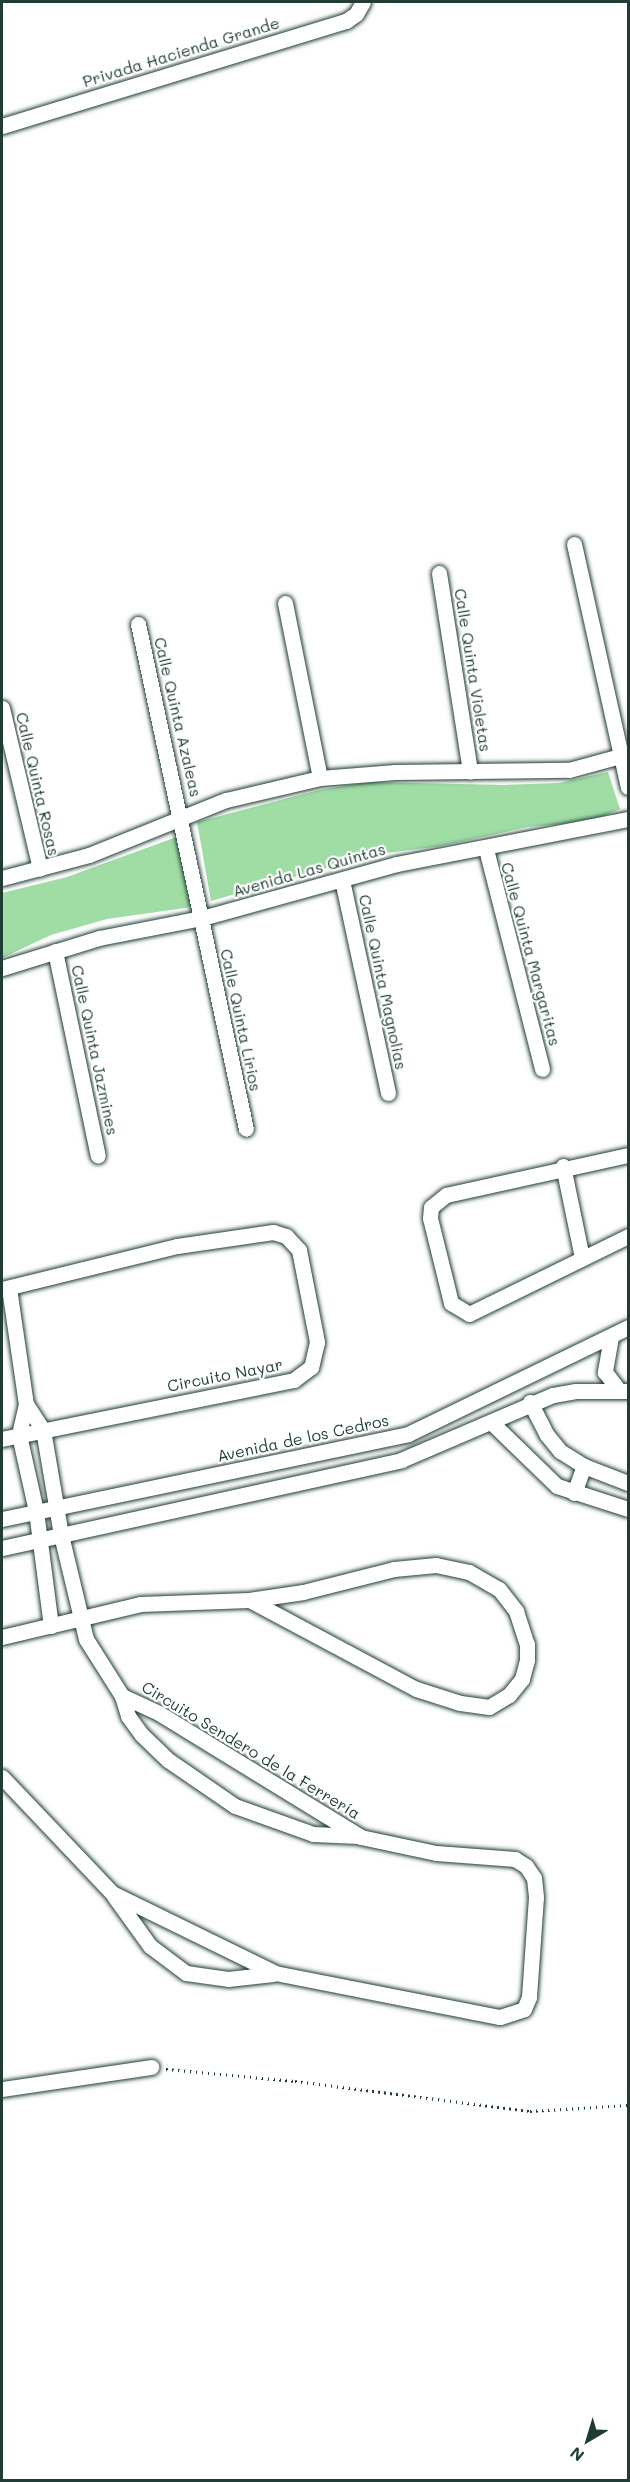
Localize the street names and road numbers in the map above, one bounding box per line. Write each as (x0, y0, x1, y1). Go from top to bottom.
street label: Privada Hacienda Grande (80, 13, 282, 91)
street label: Calle Quinta Violetas (451, 587, 495, 753)
street label: Calle Quinta Azaleas (150, 635, 206, 799)
street label: Calle Quinta Rosas (12, 710, 64, 858)
street label: Avenida Las Quintas (230, 839, 388, 901)
street label: Calle Quinta Margaritas (497, 860, 565, 1048)
street label: Calle Quinta Magnolias (355, 893, 411, 1071)
street label: Calle Quinta Lirios (217, 947, 265, 1093)
street label: Calle Quinta Jazmines (68, 963, 122, 1137)
street label: Circuito Nayar (166, 1354, 284, 1396)
street label: Avenida de los Cedros (215, 1410, 391, 1466)
street label: Circuito Sendero de la Ferrería (138, 1677, 364, 1823)

